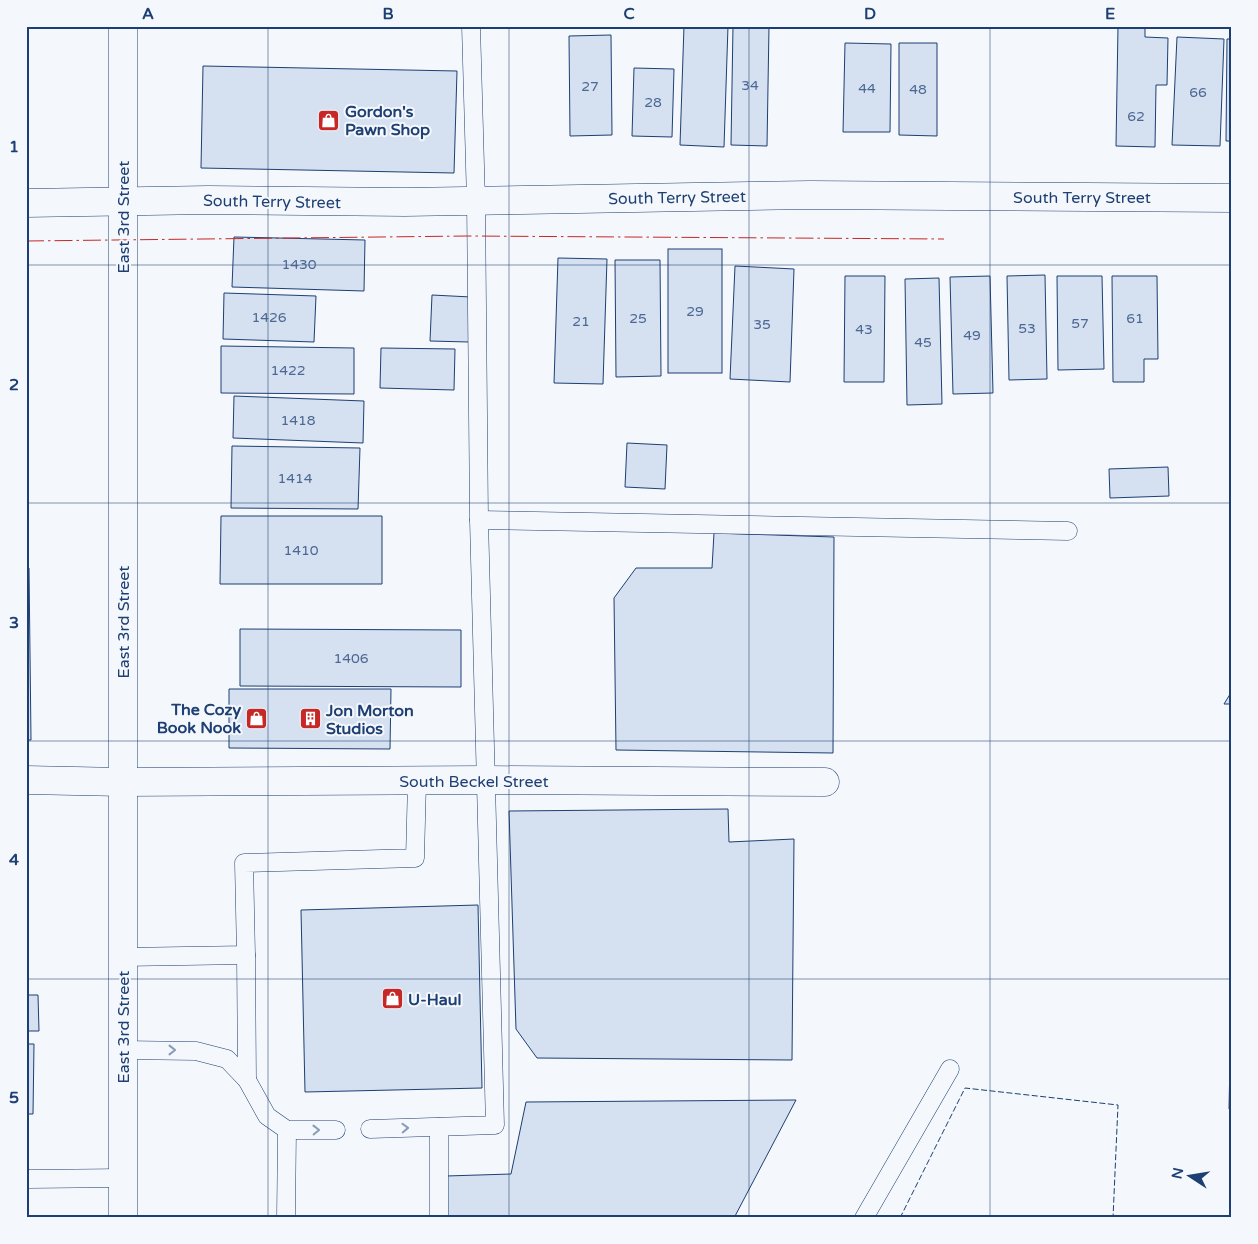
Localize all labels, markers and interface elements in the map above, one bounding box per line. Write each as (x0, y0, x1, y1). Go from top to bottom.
text: A (142, 4, 154, 24)
text: B (382, 4, 394, 24)
text: C (623, 4, 635, 24)
text: D (864, 4, 876, 24)
text: E (1105, 4, 1115, 24)
house number: 34 (741, 77, 759, 94)
house number: 27 (581, 78, 599, 95)
house number: 44 (858, 80, 876, 97)
house number: 48 (909, 81, 927, 98)
house number: 66 (1189, 84, 1207, 101)
house number: 28 (644, 94, 662, 111)
place label: Gordon's Pawn Shop (345, 102, 430, 140)
shop icon: Gordon's Pawn Shop (317, 108, 341, 132)
house number: 62 (1127, 108, 1145, 125)
text: 1 (9, 137, 19, 157)
street label: East 3rd Street (114, 161, 134, 273)
street label: South Terry Street (608, 187, 746, 209)
street label: South Terry Street (1013, 188, 1151, 208)
street label: South Terry Street (203, 191, 341, 213)
house number: 1430 (281, 256, 317, 273)
house number: 29 (686, 303, 704, 320)
house number: 1426 (251, 309, 287, 326)
house number: 25 (629, 310, 647, 327)
house number: 61 (1126, 310, 1144, 327)
house number: 21 (572, 313, 590, 330)
house number: 57 (1071, 315, 1089, 332)
house number: 35 (753, 316, 771, 333)
house number: 53 (1018, 320, 1036, 337)
house number: 43 (855, 321, 873, 338)
house number: 49 (963, 327, 981, 344)
house number: 45 (914, 334, 932, 351)
house number: 1422 (270, 362, 306, 379)
text: 2 (9, 375, 19, 395)
house number: 1418 (280, 412, 316, 429)
house number: 1414 (277, 470, 313, 487)
house number: 1410 (283, 542, 319, 559)
street label: East 3rd Street (114, 566, 134, 678)
text: 3 (9, 613, 19, 633)
house number: 1406 (333, 650, 369, 667)
place label: The Cozy Book Nook (157, 700, 241, 738)
place label: Jon Morton Studios (325, 701, 414, 739)
shop icon: The Cozy Book Nook (245, 706, 269, 730)
building icon: Jon Morton Studios (298, 707, 322, 731)
street label: South Beckel Street (399, 772, 549, 792)
text: 4 (9, 850, 19, 870)
street label: East 3rd Street (114, 971, 134, 1083)
shop icon: U-Haul (380, 987, 404, 1011)
place label: U-Haul (408, 990, 461, 1010)
one-way arrow (168, 1045, 176, 1056)
text: 5 (9, 1088, 19, 1108)
one-way arrow (401, 1122, 409, 1133)
one-way arrow (313, 1125, 321, 1135)
north arrow (1166, 1152, 1216, 1202)
text: N (1168, 1166, 1187, 1181)

